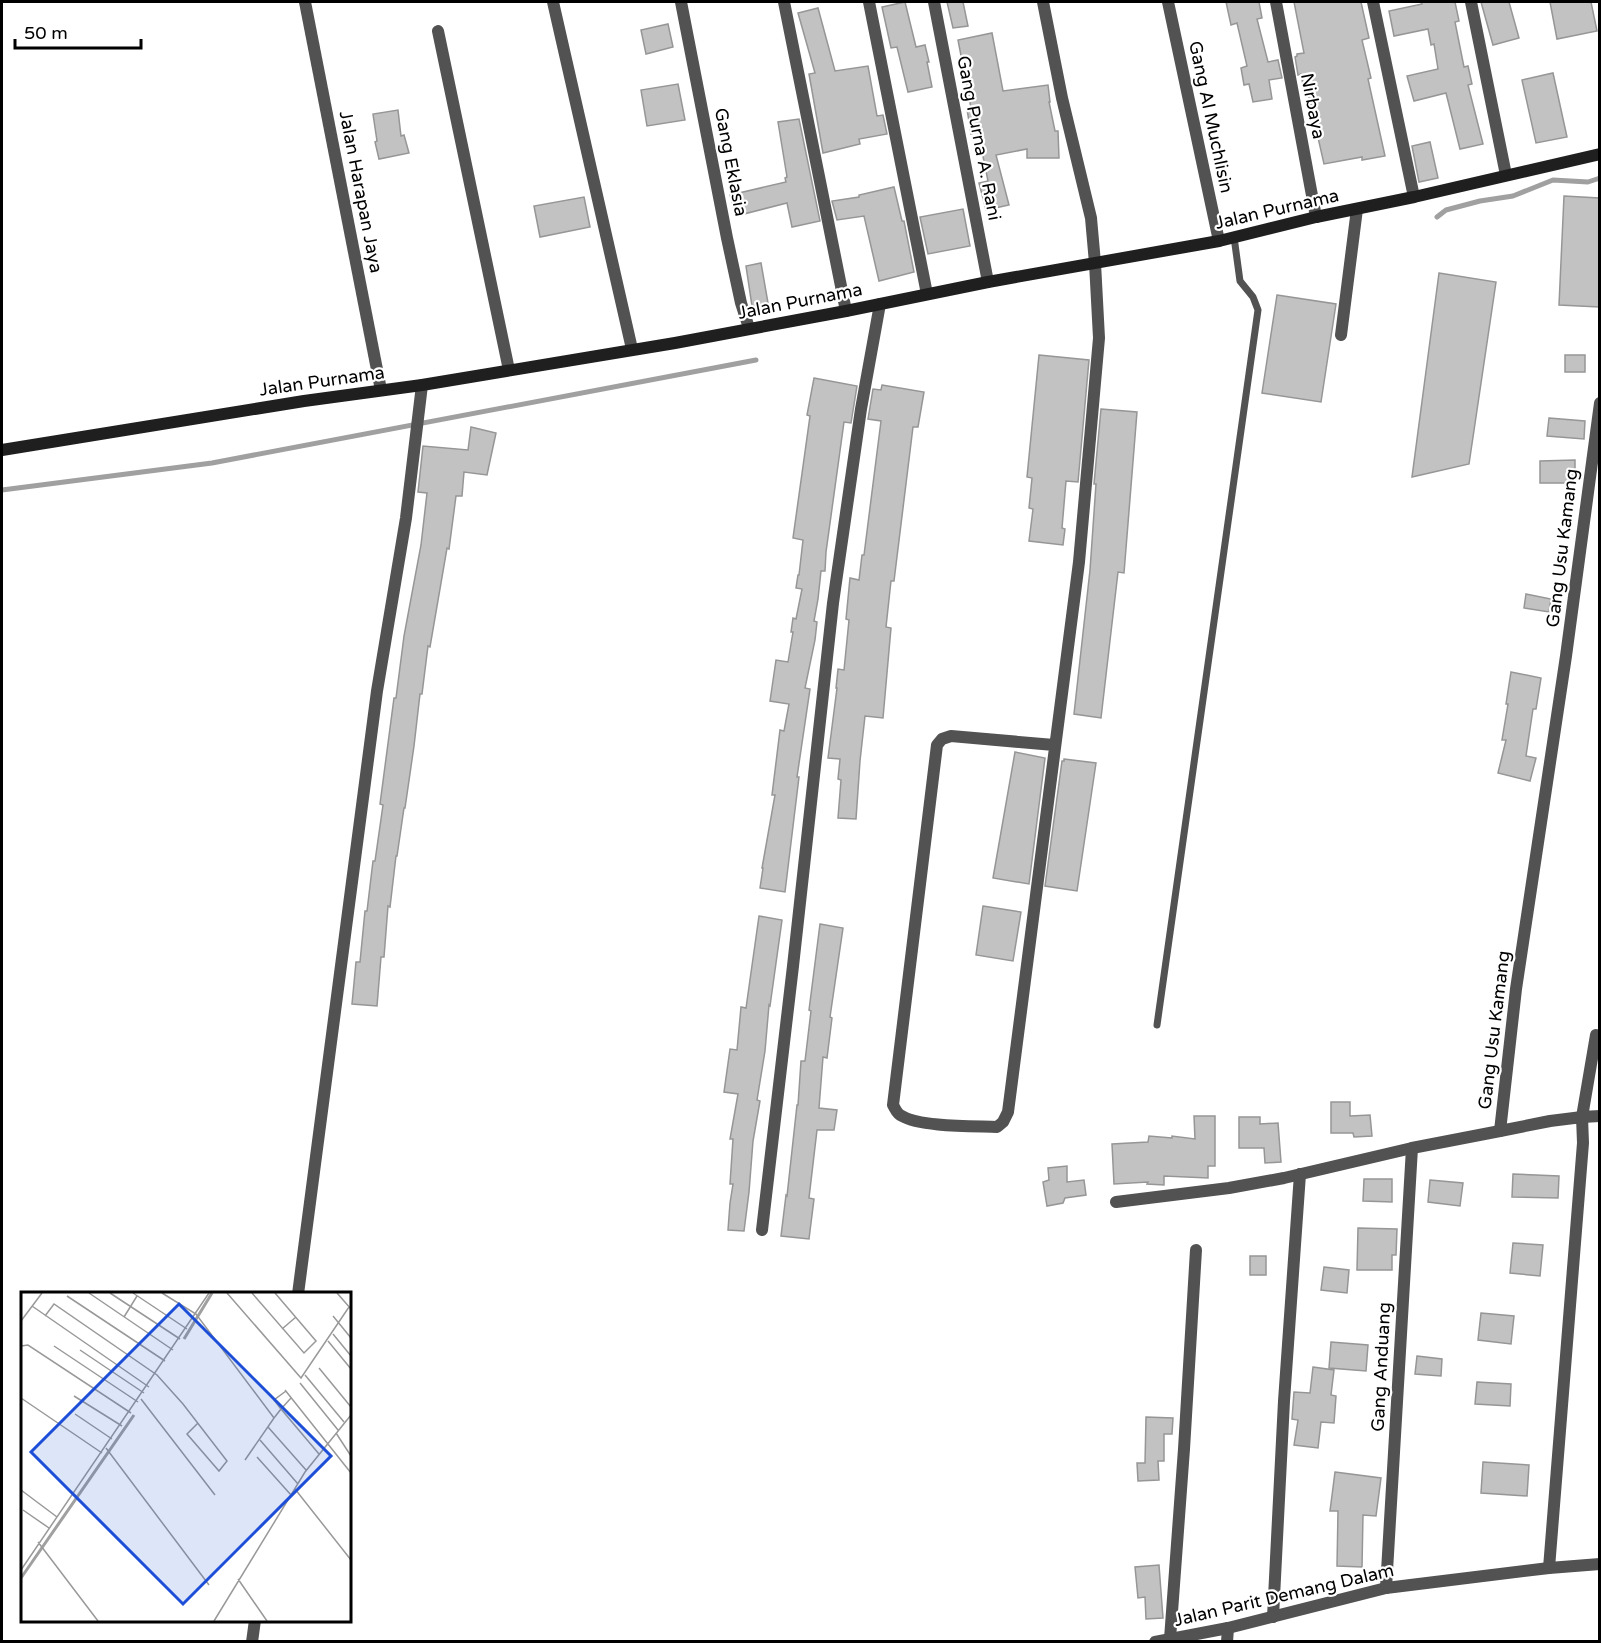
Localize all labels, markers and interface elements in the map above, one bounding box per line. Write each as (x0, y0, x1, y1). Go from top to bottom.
scale bar (15, 12, 141, 50)
text: 50 m (24, 22, 68, 44)
street label: Gang Al Muchlisin (1184, 39, 1238, 195)
street label: Gang Purna A. Rani (952, 54, 1006, 222)
street label: Nirbaya (1296, 71, 1330, 141)
street label: Gang Eklasia (710, 106, 752, 218)
street label: Jalan Harapan Jaya (334, 109, 388, 275)
street label: Jalan Purnama (1213, 184, 1341, 234)
street label: Jalan Purnama (736, 278, 864, 324)
street label: Jalan Purnama (258, 361, 386, 401)
street label: Gang Usu Kamang (1541, 467, 1583, 629)
street label: Gang Usu Kamang (1473, 949, 1515, 1111)
inset map (21, 1292, 351, 1622)
street label: Gang Anduang (1367, 1302, 1395, 1432)
street label: Jalan Parit Demang Dalam (1172, 1559, 1396, 1631)

